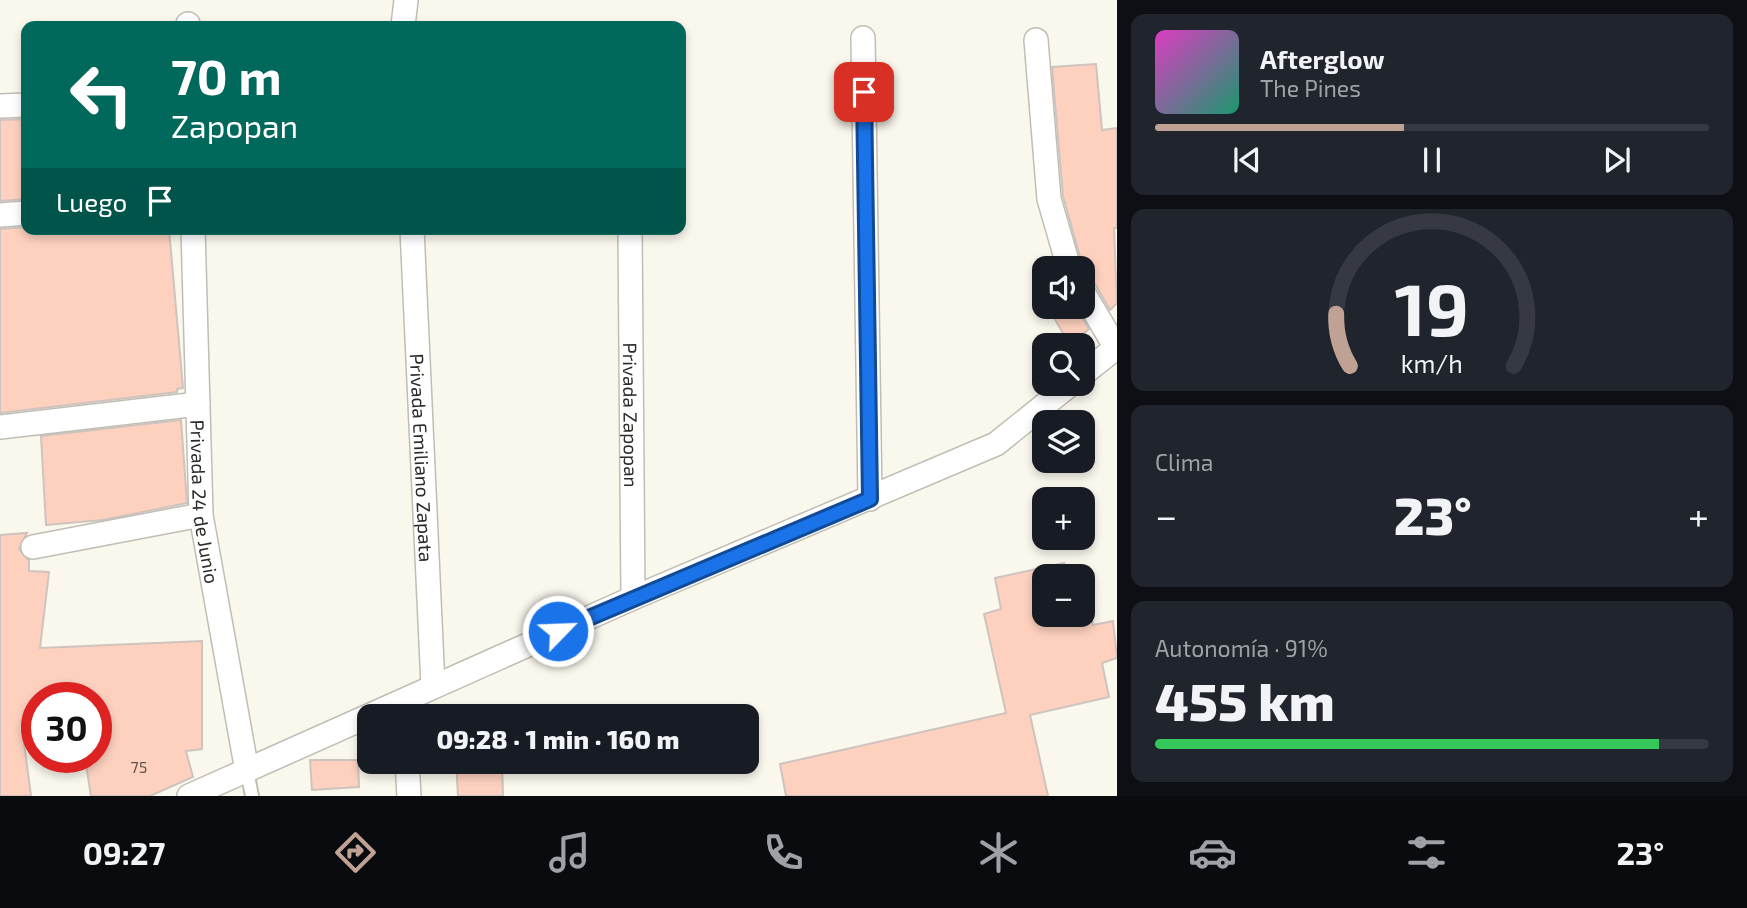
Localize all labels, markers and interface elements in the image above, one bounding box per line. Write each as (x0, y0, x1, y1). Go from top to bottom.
text: Afterglow (1260, 43, 1385, 74)
text: 70 m (171, 46, 282, 105)
icon: left (56, 49, 147, 140)
pin (834, 62, 894, 122)
icon: arrive (845, 73, 883, 111)
text: The Pines (1260, 74, 1361, 102)
text: Zapopan (171, 106, 298, 144)
icon: previous (1228, 141, 1266, 179)
icon: pause (1413, 141, 1451, 179)
icon: next (1598, 141, 1636, 179)
icon: arrive (141, 182, 179, 220)
text: Luego (56, 186, 127, 217)
map controls (1032, 256, 1095, 627)
button: sound (1032, 256, 1095, 319)
text: 19 (1395, 264, 1469, 352)
button: search (1032, 333, 1095, 396)
street label: Privada Zapopan (619, 342, 644, 488)
text: km/h (1401, 348, 1463, 378)
street label: Privada Emiliano Zapata (406, 353, 439, 563)
button: layers (1032, 410, 1095, 473)
street label: Privada 24 de Junio (187, 419, 225, 585)
text: Clima (1155, 448, 1213, 476)
text: 23° (1394, 483, 1472, 545)
button: + (1032, 487, 1095, 550)
text: − (1155, 492, 1177, 538)
text: + (1688, 492, 1709, 538)
button: − (1032, 564, 1095, 627)
position arrow (521, 594, 595, 668)
text: Autonomía · 91% (1155, 634, 1328, 662)
text: 455 km (1155, 669, 1335, 731)
speed limit sign: 30 (21, 682, 112, 773)
text: 09:28 · 1 min · 160 m (436, 723, 680, 754)
house number: 75 (131, 757, 147, 776)
icon: directions (331, 828, 380, 877)
icon: music (545, 828, 594, 877)
icon: phone (759, 828, 808, 877)
icon: climate (974, 828, 1023, 877)
icon: car (1188, 828, 1237, 877)
icon: filters (1402, 828, 1451, 877)
text: 09:27 (83, 833, 165, 871)
text: 23° (1617, 833, 1664, 871)

